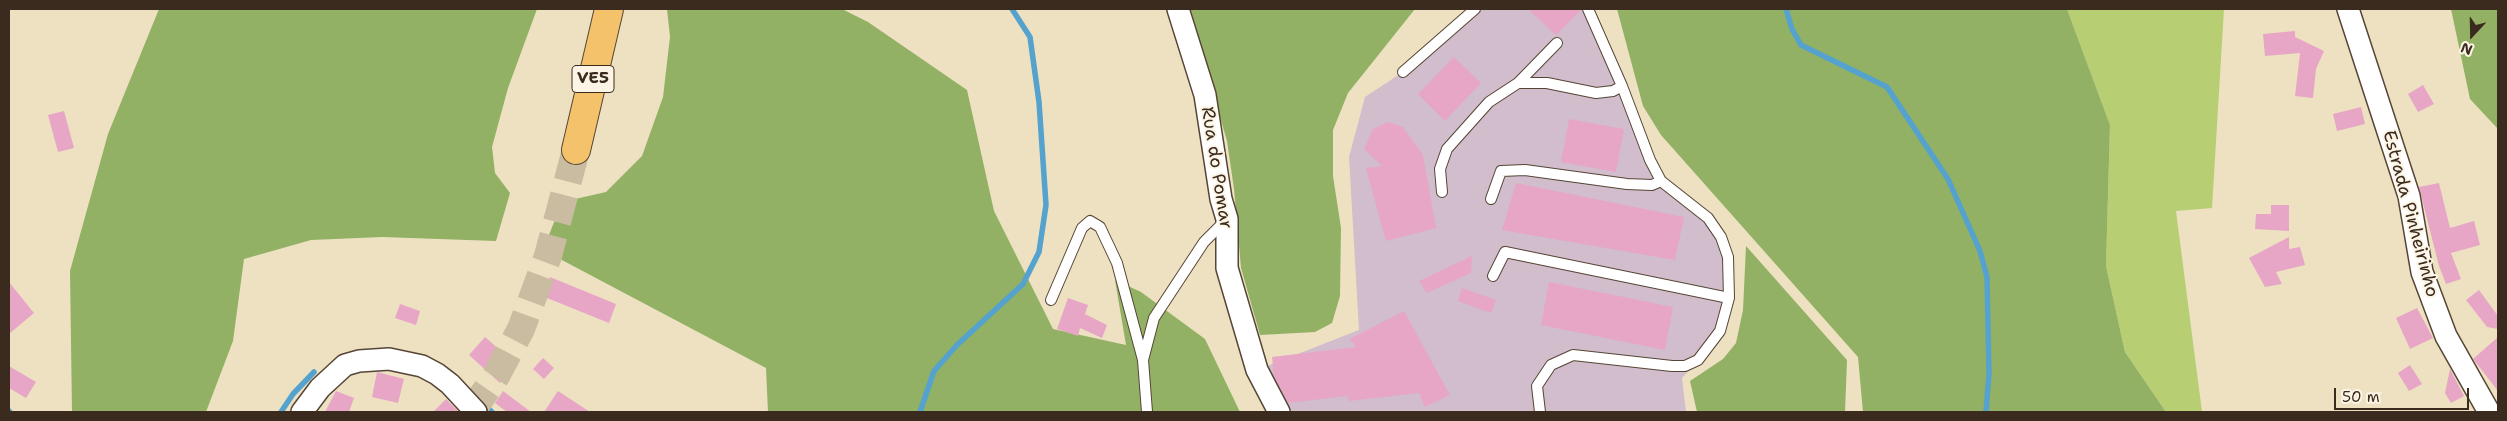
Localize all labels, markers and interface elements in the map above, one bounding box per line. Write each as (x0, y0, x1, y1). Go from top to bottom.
north arrow (2447, 10, 2497, 60)
text: N (2458, 39, 2475, 59)
road number: VE5 (572, 66, 614, 92)
street label: Rua do Pomar (1196, 105, 1236, 231)
street label: Estrada Pinheirinho (2377, 128, 2443, 300)
scale bar (2337, 378, 2472, 410)
text: 50 m (2342, 387, 2380, 407)

